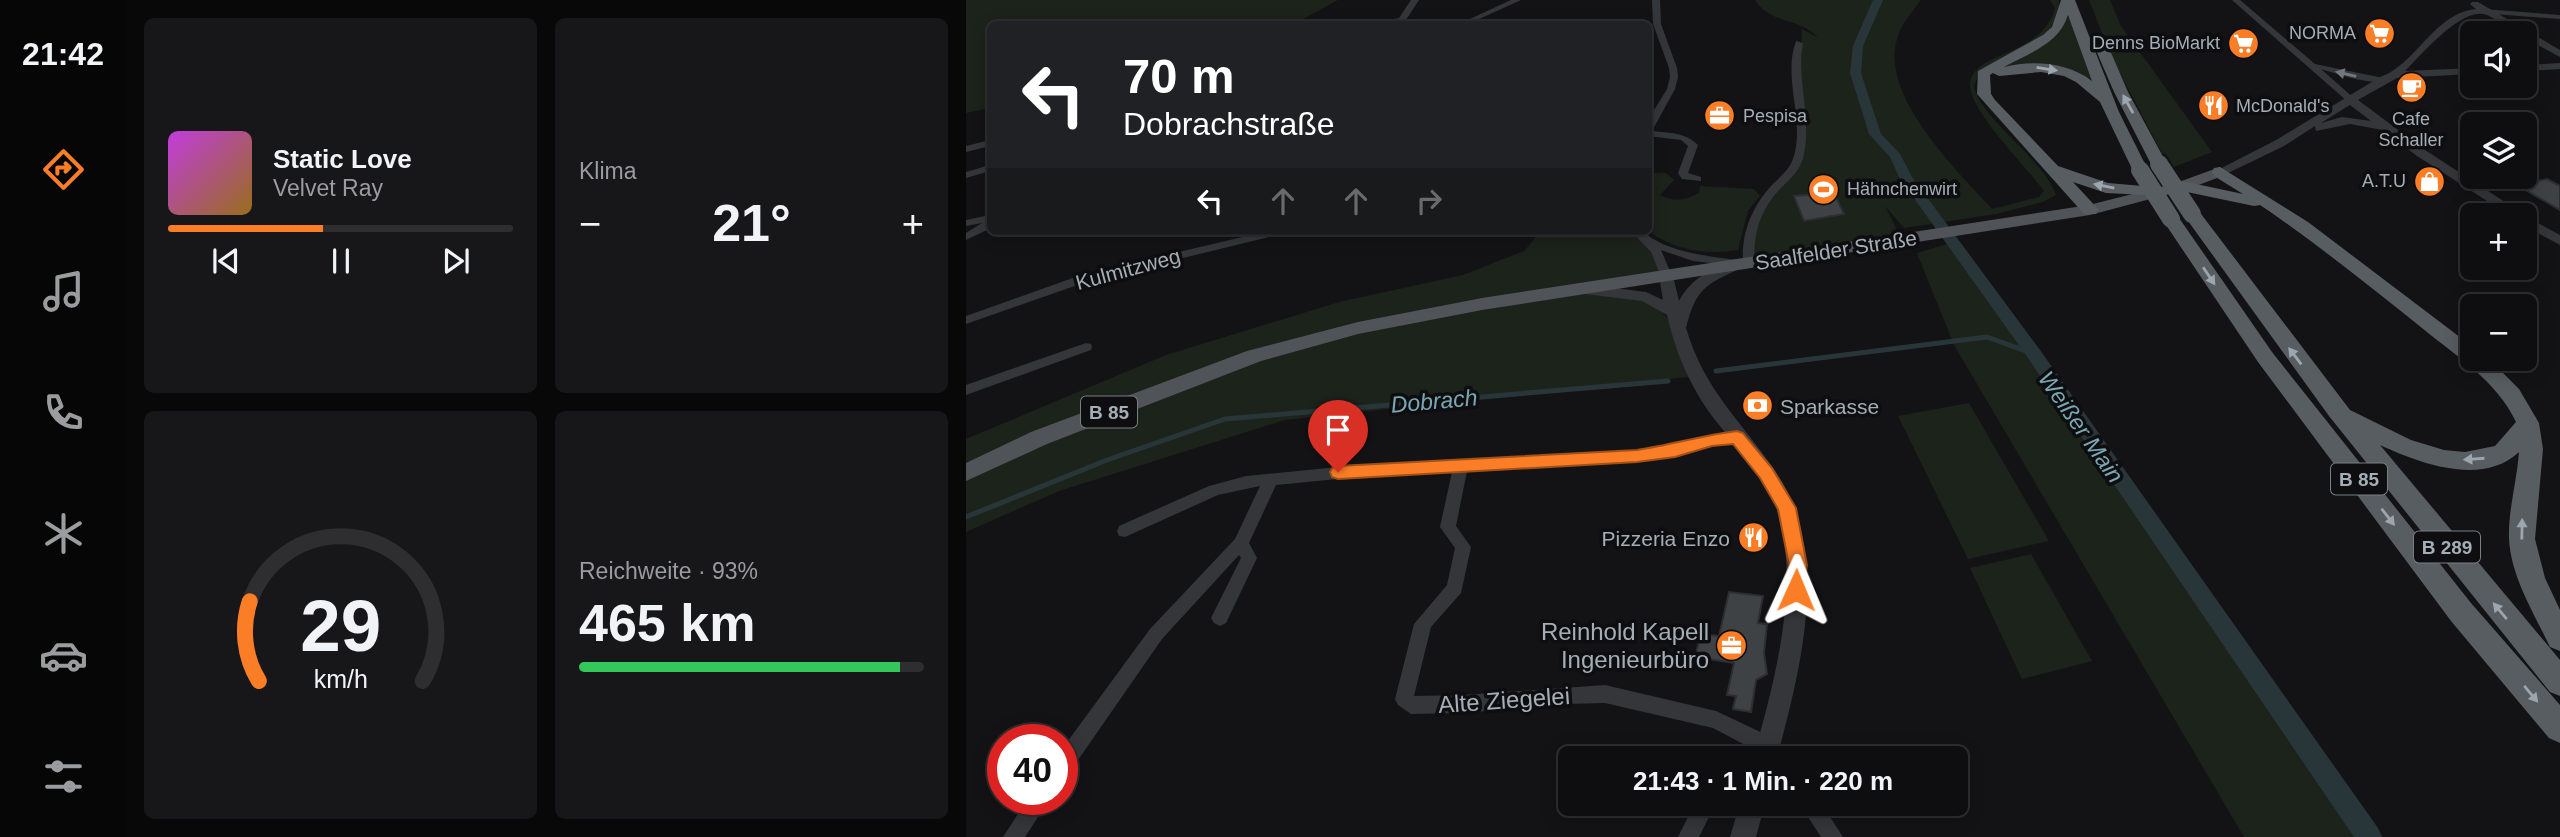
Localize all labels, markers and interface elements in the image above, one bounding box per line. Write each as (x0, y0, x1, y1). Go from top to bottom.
supermarket icon: NORMA (2362, 16, 2396, 50)
map controls (2460, 21, 2537, 371)
button: sound (2460, 21, 2537, 98)
place label: NORMA (2289, 23, 2356, 43)
supermarket icon: Denns BioMarkt (2226, 26, 2260, 60)
place label: Denns BioMarkt (2092, 33, 2220, 53)
text: 21:42 (22, 36, 104, 72)
icon: left (1008, 49, 1099, 140)
text: 70 m (1123, 49, 1235, 103)
one-way arrow (2036, 64, 2058, 75)
one-way arrow (2335, 68, 2357, 79)
cafe icon: Cafe Schaller (2394, 71, 2428, 105)
restaurant icon: McDonald's (2196, 89, 2230, 123)
one-way arrow (2122, 94, 2134, 113)
place label: McDonald's (2236, 96, 2329, 116)
office icon: Pespisa (1703, 99, 1737, 133)
text: Dobrachstraße (1123, 106, 1335, 142)
place label: Pespisa (1743, 106, 1808, 126)
place label: Cafe Schaller (2378, 109, 2444, 150)
button: layers (2460, 112, 2537, 189)
text: Static Love (273, 144, 412, 174)
icon: directions (39, 145, 88, 194)
text: Klima (579, 158, 637, 184)
shop icon: A.T.U (2412, 164, 2446, 198)
place label: A.T.U (2362, 171, 2406, 191)
sports icon: Hähnchenwirt (1807, 172, 1841, 206)
text: Velvet Ray (273, 175, 383, 201)
place label: Hähnchenwirt (1847, 179, 1957, 199)
one-way arrow (2093, 181, 2115, 192)
icon: left (1191, 182, 1229, 220)
icon: ahead (1264, 182, 1302, 220)
icon: ahead (1337, 182, 1375, 220)
icon: right (1410, 182, 1448, 220)
text: 21° (712, 194, 791, 252)
text: − (579, 203, 601, 245)
text: + (902, 203, 924, 245)
button: + (2460, 203, 2537, 280)
street label: Saalfelder Straße (1753, 226, 1919, 274)
icon: previous (207, 242, 245, 280)
icon: pause (322, 242, 360, 280)
icon: next (437, 242, 475, 280)
street label: Kulmitzweg (1073, 244, 1183, 294)
one-way arrow (2203, 266, 2216, 285)
icon: music (39, 267, 88, 316)
button: − (2460, 294, 2537, 371)
one-way arrow (2289, 347, 2303, 365)
water label: Weißer Main (2033, 366, 2129, 488)
water label: Dobrach (1390, 384, 1478, 418)
icon: phone (39, 388, 88, 437)
bank icon: Sparkasse (1740, 389, 1774, 423)
place label: Sparkasse (1780, 395, 1879, 418)
road number: B 85 (1081, 396, 1137, 428)
pin (1308, 400, 1368, 472)
icon: arrive (1319, 411, 1357, 449)
one-way arrow (2463, 454, 2485, 465)
road number: B 85 (2331, 464, 2387, 494)
one-way arrow (2381, 508, 2396, 526)
icon: climate (39, 509, 88, 558)
one-way arrow (2516, 518, 2528, 540)
restaurant icon: Pizzeria Enzo (1736, 521, 1770, 555)
place label: Pizzeria Enzo (1602, 527, 1730, 550)
road number: B 289 (2414, 532, 2480, 562)
position arrow (1759, 553, 1833, 627)
text: Reichweite · 93% (579, 558, 758, 584)
text: 29 (300, 585, 381, 666)
text: 465 km (579, 594, 755, 652)
one-way arrow (2493, 602, 2508, 619)
place label: Reinhold Kapell Ingenieurbüro (1541, 618, 1709, 673)
office icon: Reinhold Kapell Ingenieurbüro (1715, 628, 1749, 662)
icon: car (39, 631, 88, 680)
text: km/h (313, 665, 368, 693)
street label: Alte Ziegelei (1437, 682, 1571, 718)
one-way arrow (2523, 686, 2538, 703)
speed limit sign: 40 (987, 724, 1078, 815)
icon: filters (39, 752, 88, 801)
text: 21:43 · 1 Min. · 220 m (1633, 766, 1893, 796)

